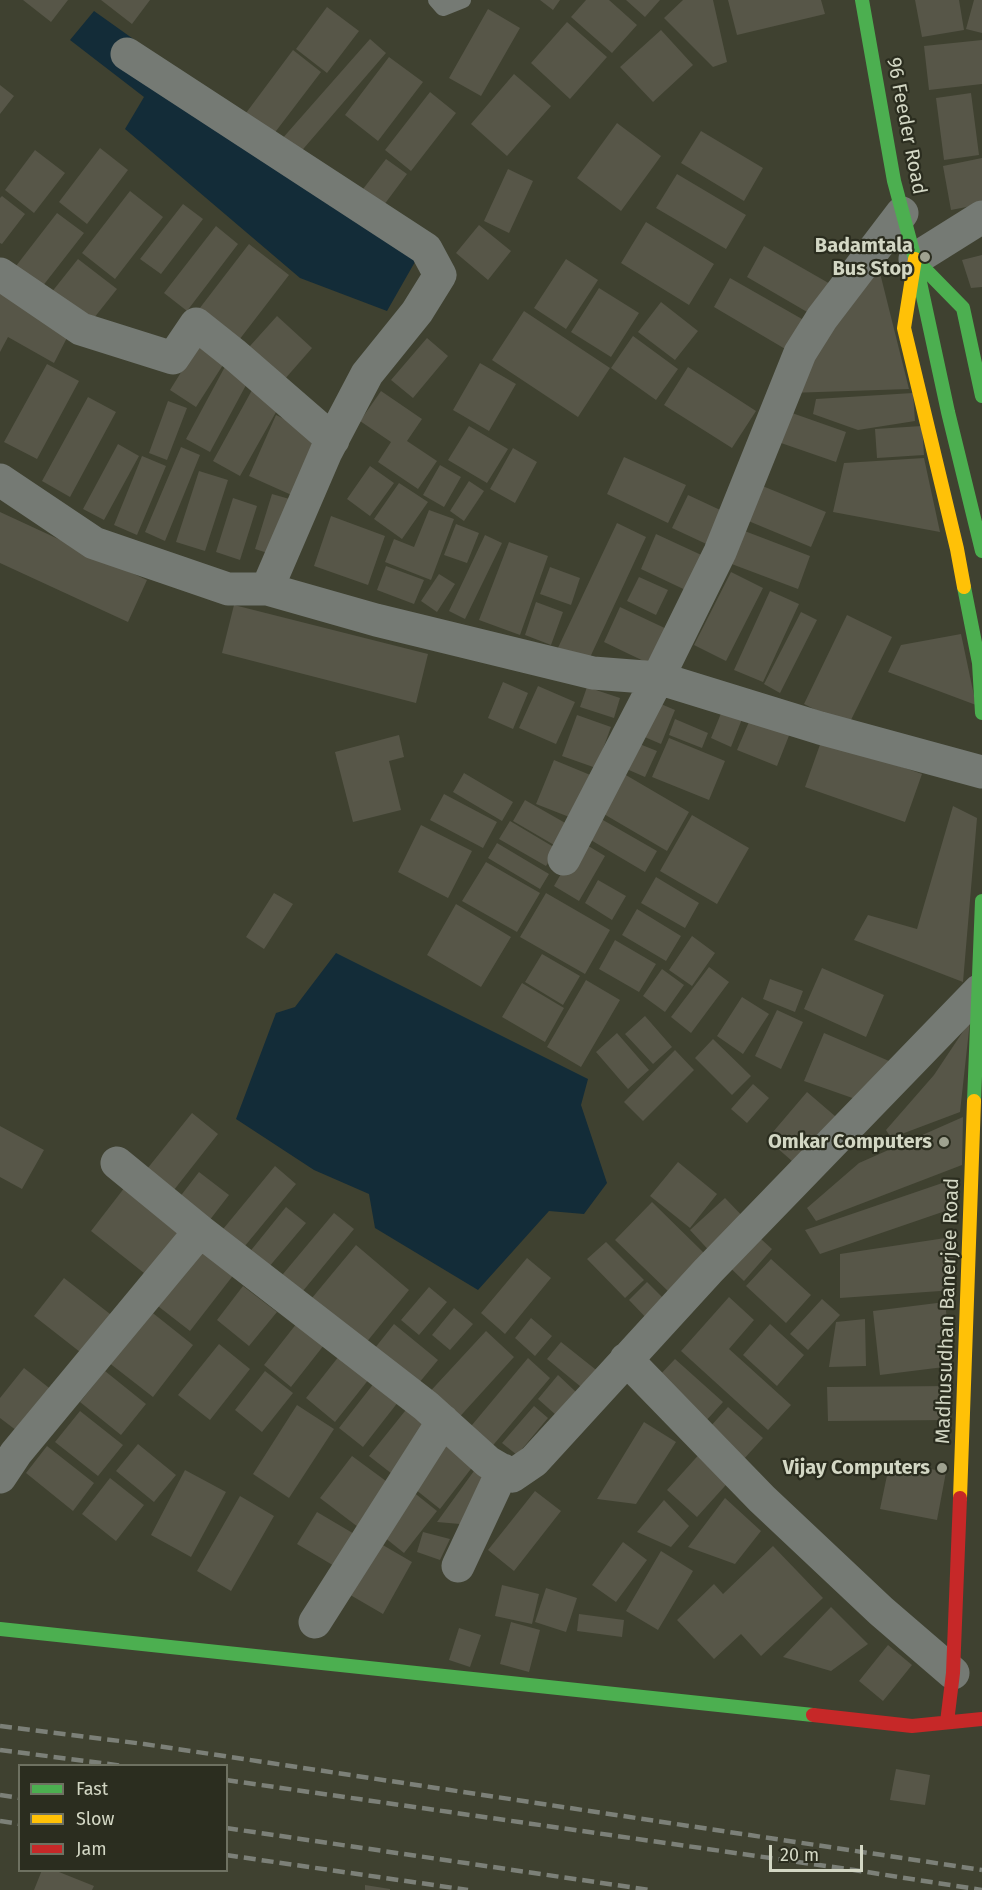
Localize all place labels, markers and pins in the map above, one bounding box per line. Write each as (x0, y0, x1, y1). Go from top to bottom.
place label: Badamtala Bus Stop (815, 234, 913, 281)
marker: Badamtala Bus Stop (918, 250, 932, 264)
place label: Omkar Computers (768, 1130, 932, 1154)
marker: Omkar Computers (937, 1135, 951, 1149)
place label: Vijay Computers (783, 1456, 930, 1480)
marker: Vijay Computers (935, 1461, 949, 1475)

